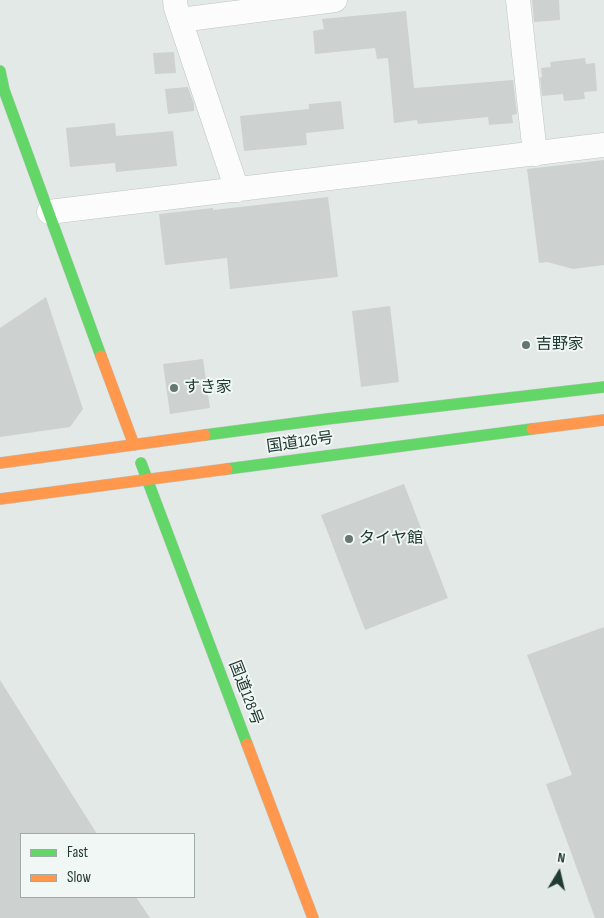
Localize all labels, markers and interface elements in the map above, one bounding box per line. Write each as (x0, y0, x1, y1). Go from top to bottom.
place label: 吉野家 (536, 335, 584, 355)
marker: 吉野家 (520, 339, 532, 351)
place label: すき家 (184, 378, 232, 398)
marker: すき家 (168, 382, 180, 394)
street label: 国道126号 (265, 429, 335, 457)
place label: タイヤ館 (359, 529, 423, 549)
marker: タイヤ館 (343, 533, 355, 545)
street label: 国道128号 (224, 658, 266, 728)
legend (20, 833, 195, 898)
text: Fast (67, 843, 88, 862)
north arrow (534, 848, 584, 898)
text: N (556, 849, 566, 867)
text: Slow (67, 868, 91, 887)

